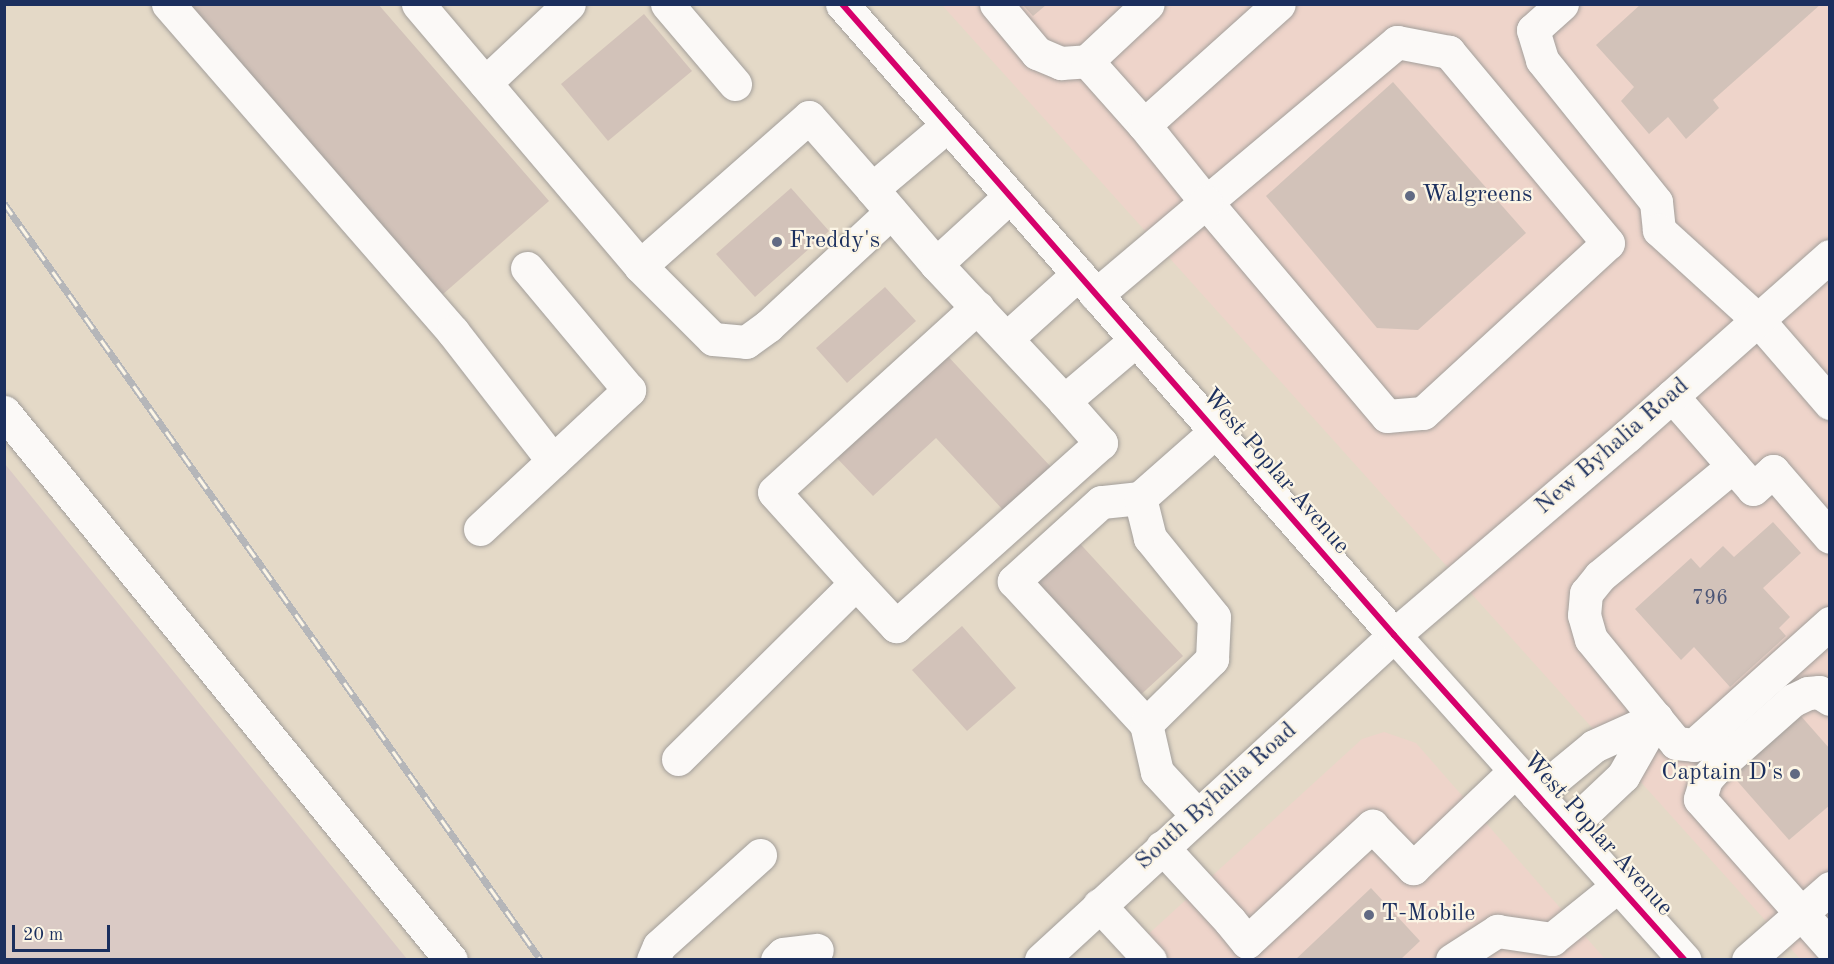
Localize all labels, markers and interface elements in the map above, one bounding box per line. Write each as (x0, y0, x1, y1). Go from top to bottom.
place label: Walgreens (1422, 182, 1532, 210)
marker: Walgreens (1403, 189, 1417, 203)
place label: Freddy's (789, 228, 880, 256)
marker: Freddy's (770, 235, 784, 249)
street label: New Byhalia Road (1530, 372, 1696, 522)
street label: West Poplar Avenue (1195, 383, 1355, 561)
house number: 796 (1692, 586, 1728, 612)
street label: South Byhalia Road (1130, 717, 1304, 877)
street label: West Poplar Avenue (1516, 747, 1678, 923)
place label: Captain D's (1661, 760, 1783, 788)
marker: Captain D's (1788, 767, 1802, 781)
place label: T-Mobile (1381, 901, 1475, 929)
marker: T-Mobile (1362, 908, 1376, 922)
scale bar (15, 913, 112, 951)
text: 20 m (23, 926, 63, 944)

